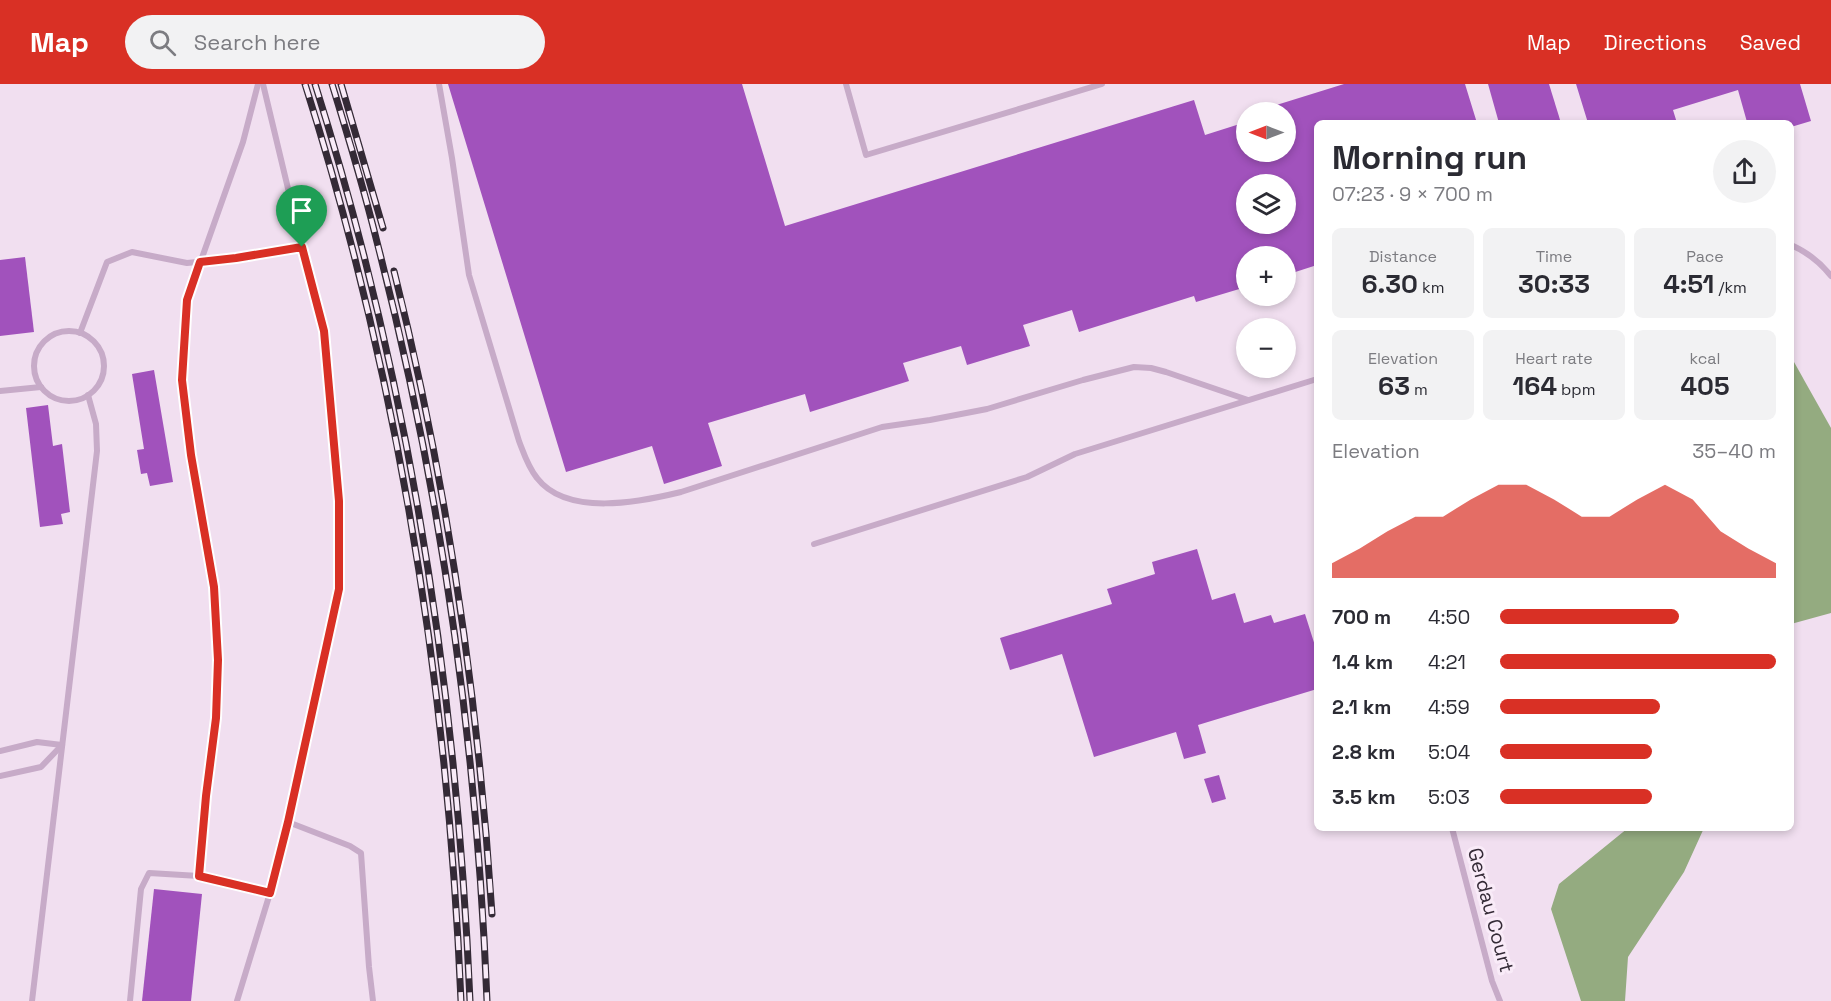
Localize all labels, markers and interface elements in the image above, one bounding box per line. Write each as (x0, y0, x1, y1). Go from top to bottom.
search box (125, 15, 545, 69)
text: Map (30, 24, 89, 60)
icon: search (146, 26, 179, 59)
text: Search here (194, 28, 321, 56)
text: Map (1527, 29, 1571, 56)
text: Directions (1604, 29, 1707, 56)
text: Saved (1740, 29, 1801, 56)
north arrow (1236, 102, 1296, 162)
map controls (1236, 102, 1296, 378)
text: Morning run (1332, 137, 1527, 179)
button: share (1713, 140, 1776, 203)
button: layers (1236, 174, 1296, 234)
text: 07:23 · 9 × 700 m (1332, 181, 1493, 207)
pin (276, 185, 327, 247)
icon: arrive (285, 194, 318, 227)
button: + (1236, 246, 1296, 306)
text: Distance (1369, 246, 1437, 267)
text: Time (1536, 246, 1572, 267)
text: Pace (1686, 246, 1724, 267)
text: 6.30 (1362, 267, 1418, 301)
text: 30:33 (1518, 267, 1590, 301)
text: 4:51 (1663, 267, 1714, 301)
text: km (1418, 277, 1444, 298)
text: /km (1714, 277, 1747, 298)
button: − (1236, 318, 1296, 378)
text: Elevation (1368, 348, 1438, 369)
text: Heart rate (1515, 348, 1593, 369)
text: kcal (1690, 348, 1720, 369)
text: 63 (1378, 369, 1410, 403)
text: 164 (1513, 369, 1557, 403)
text: 405 (1681, 369, 1729, 403)
text: m (1410, 379, 1428, 400)
text: bpm (1557, 379, 1595, 400)
text: Elevation (1332, 438, 1420, 464)
text: 35–40 m (1692, 438, 1776, 464)
text: 700 m (1332, 604, 1391, 630)
text: 4:50 (1428, 604, 1470, 630)
text: 1.4 km (1332, 649, 1393, 675)
text: 4:21 (1428, 649, 1466, 675)
text: 2.1 km (1332, 694, 1391, 720)
text: 4:59 (1428, 694, 1470, 720)
text: 2.8 km (1332, 739, 1395, 765)
text: 5:04 (1428, 739, 1470, 765)
text: 3.5 km (1332, 784, 1396, 810)
text: 5:03 (1428, 784, 1470, 810)
street label: Gerdau Court (1462, 845, 1520, 975)

